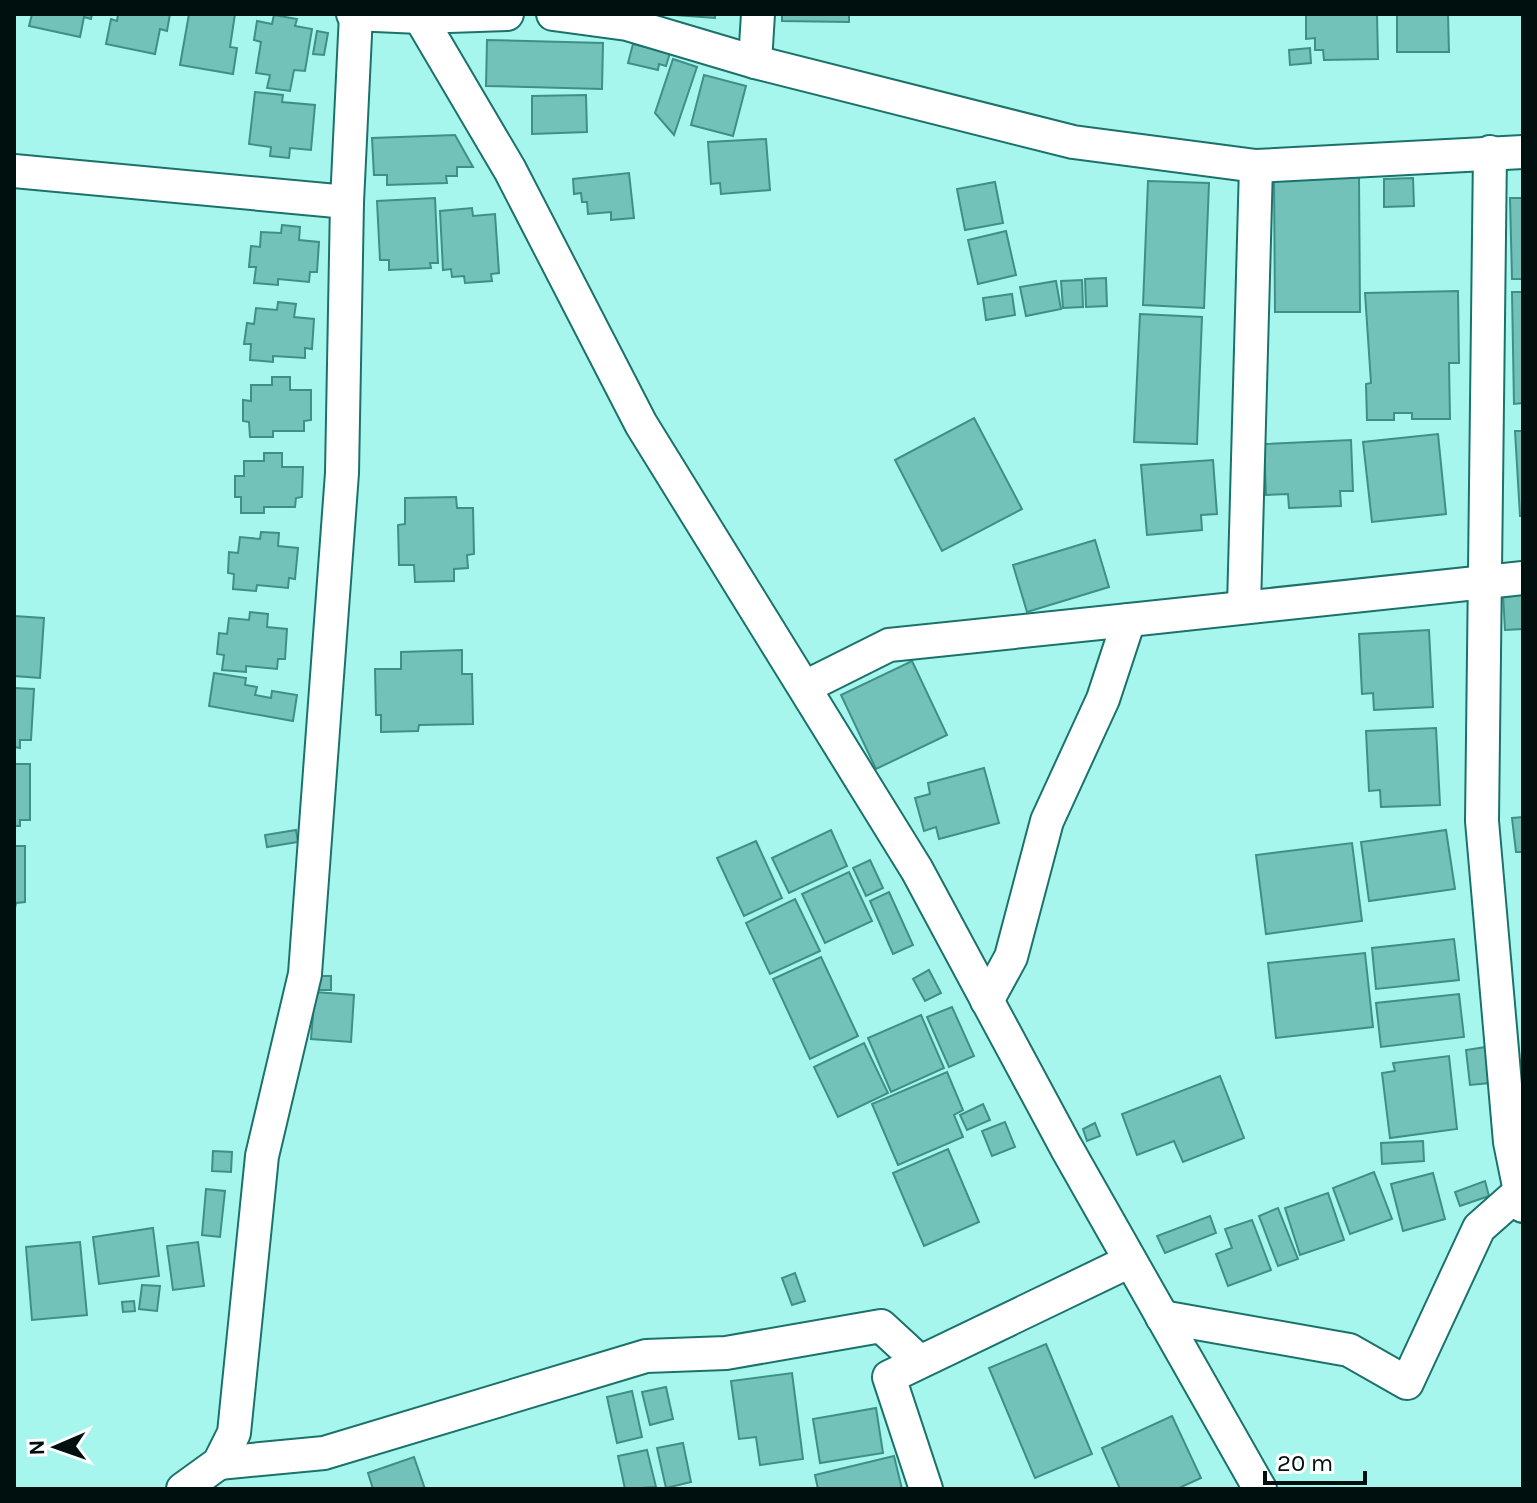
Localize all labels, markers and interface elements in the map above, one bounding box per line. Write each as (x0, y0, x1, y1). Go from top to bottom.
north arrow (16, 1407, 96, 1487)
scale bar (1265, 1435, 1365, 1485)
text: N (24, 1439, 50, 1456)
text: 20 m (1277, 1449, 1333, 1477)

